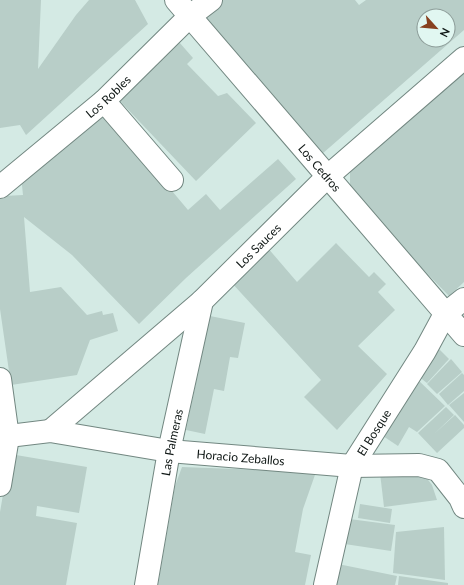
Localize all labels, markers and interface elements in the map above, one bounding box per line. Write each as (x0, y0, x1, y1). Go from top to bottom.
north arrow (416, 8, 456, 48)
text: N (438, 26, 453, 39)
street label: Los Robles (82, 72, 133, 121)
street label: Los Cedros (295, 141, 345, 194)
street label: Los Sauces (233, 220, 284, 271)
street label: El Bosque (353, 406, 394, 458)
street label: Las Palmeras (157, 407, 186, 477)
street label: Horacio Zeballos (196, 446, 285, 468)

